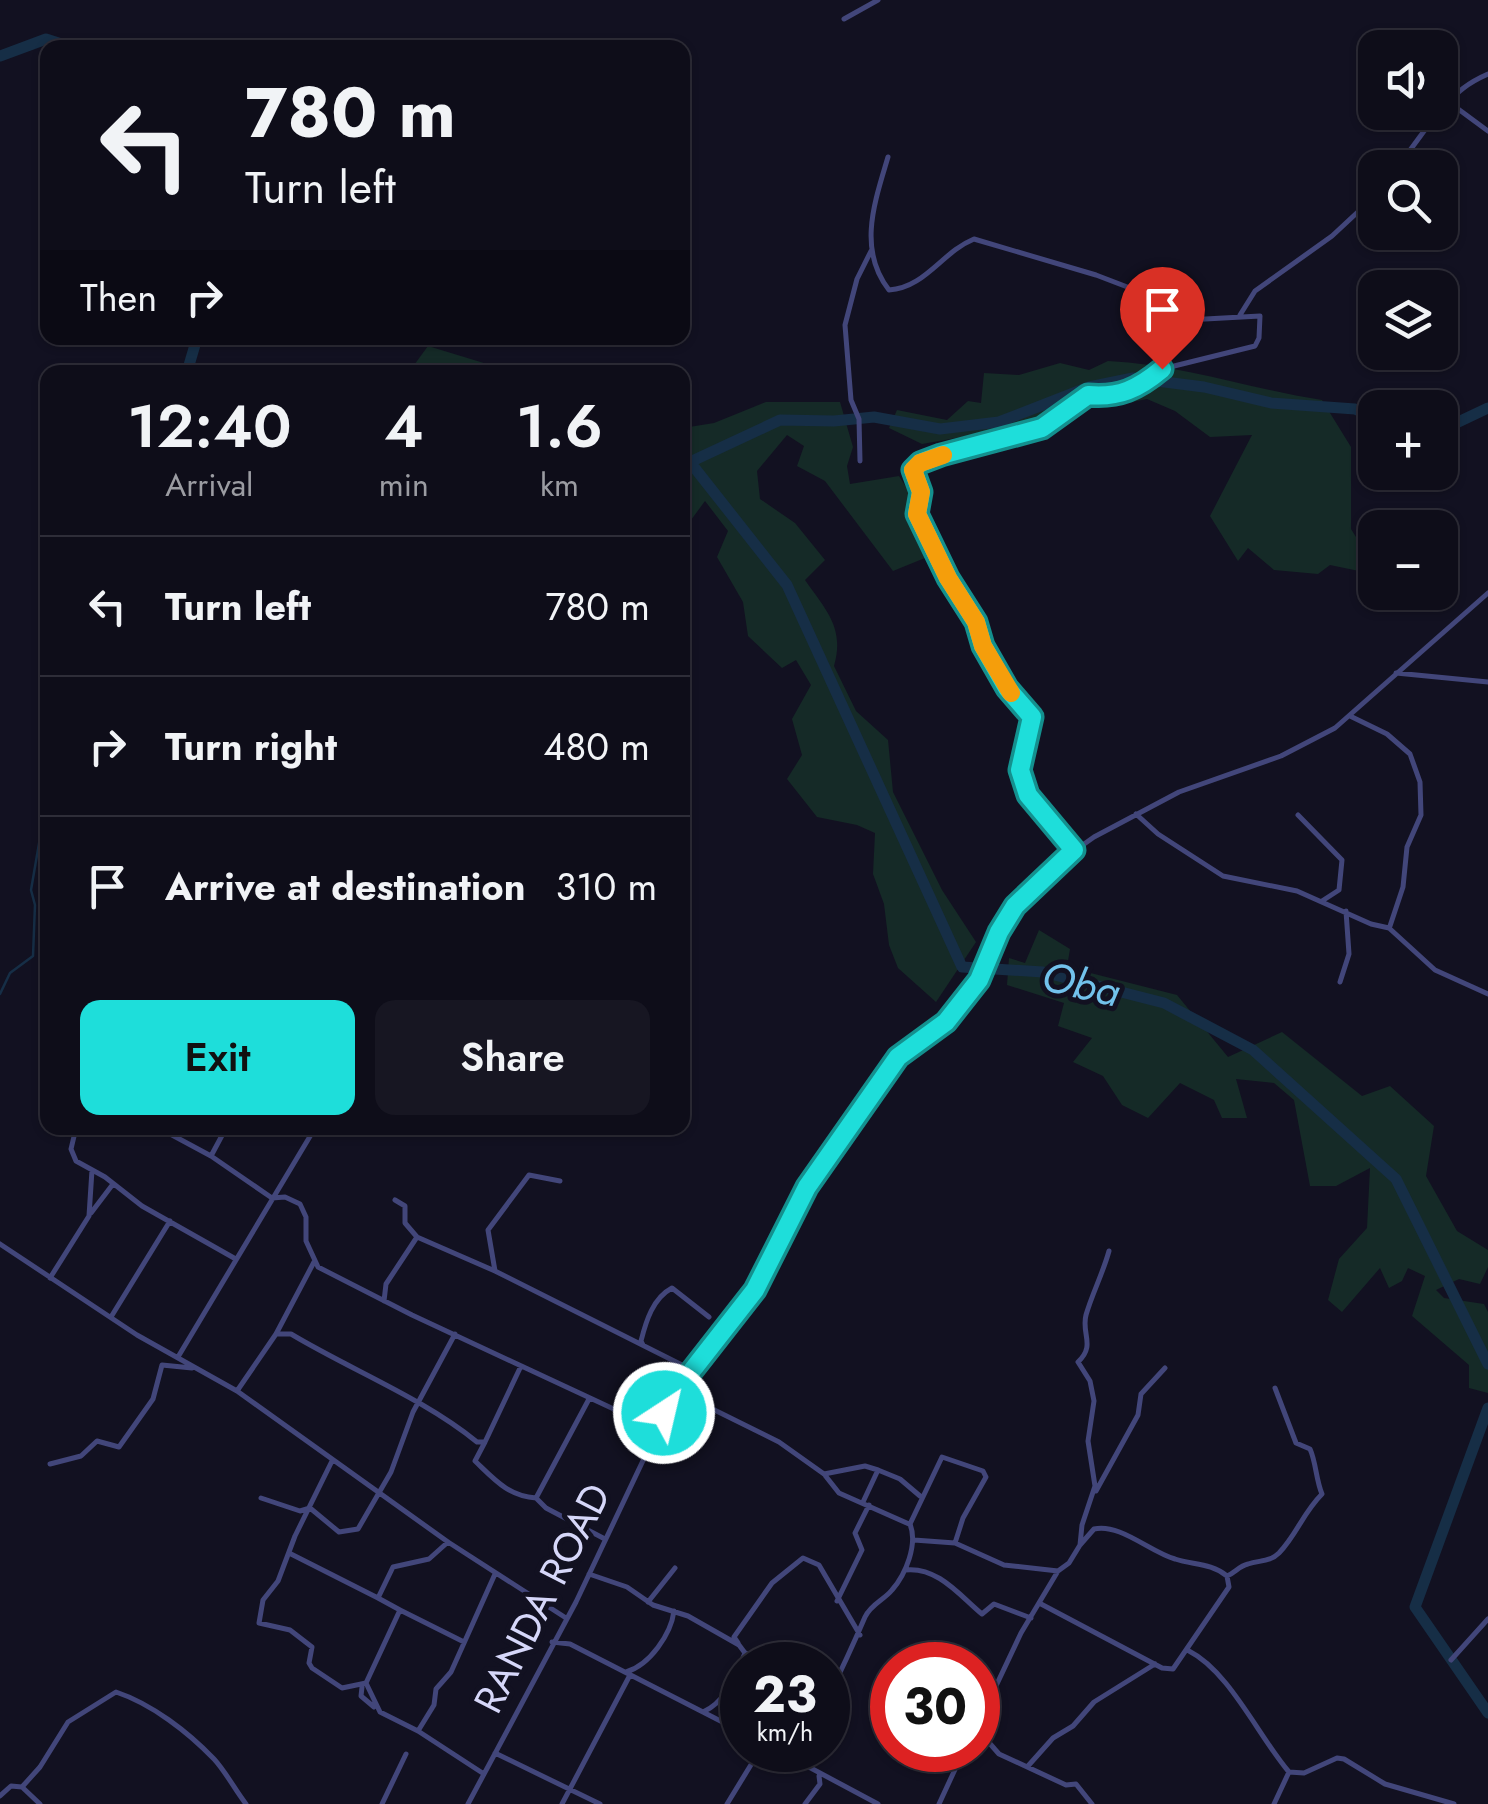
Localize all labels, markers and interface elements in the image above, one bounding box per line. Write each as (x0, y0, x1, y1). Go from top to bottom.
map controls (1358, 30, 1458, 610)
button: sound (1358, 30, 1458, 130)
text: 780 m (245, 62, 456, 163)
icon: left (80, 80, 210, 210)
button: search (1358, 150, 1458, 250)
text: Turn left (245, 155, 396, 220)
pin (1120, 267, 1205, 370)
text: Then (80, 270, 157, 325)
icon: right (177, 270, 232, 325)
button: layers (1358, 270, 1458, 370)
icon: arrive (1135, 282, 1190, 337)
text: 12:40 (127, 383, 292, 470)
text: 4 (384, 383, 424, 470)
text: 1.6 (516, 383, 603, 470)
button: + (1358, 390, 1458, 490)
text: Arrival (165, 462, 253, 508)
text: min (379, 462, 429, 508)
text: km (540, 462, 579, 508)
button: − (1358, 510, 1458, 610)
icon: left (80, 579, 135, 634)
text: Turn left (165, 579, 311, 634)
text: 780 m (545, 579, 650, 634)
icon: right (80, 719, 135, 774)
text: Turn right (165, 719, 337, 774)
text: 480 m (543, 719, 650, 774)
icon: arrive (80, 859, 135, 914)
text: Arrive at destination (165, 859, 526, 914)
text: 310 m (556, 859, 657, 914)
water label: Oba (1036, 945, 1126, 1023)
button: Exit (80, 1000, 355, 1115)
button: Share (375, 1000, 650, 1115)
position arrow (612, 1361, 716, 1465)
street label: RANDA ROAD (459, 1473, 625, 1723)
speed limit sign: 30 (870, 1642, 1000, 1772)
text: 23 (753, 1658, 817, 1731)
text: km/h (757, 1714, 813, 1750)

